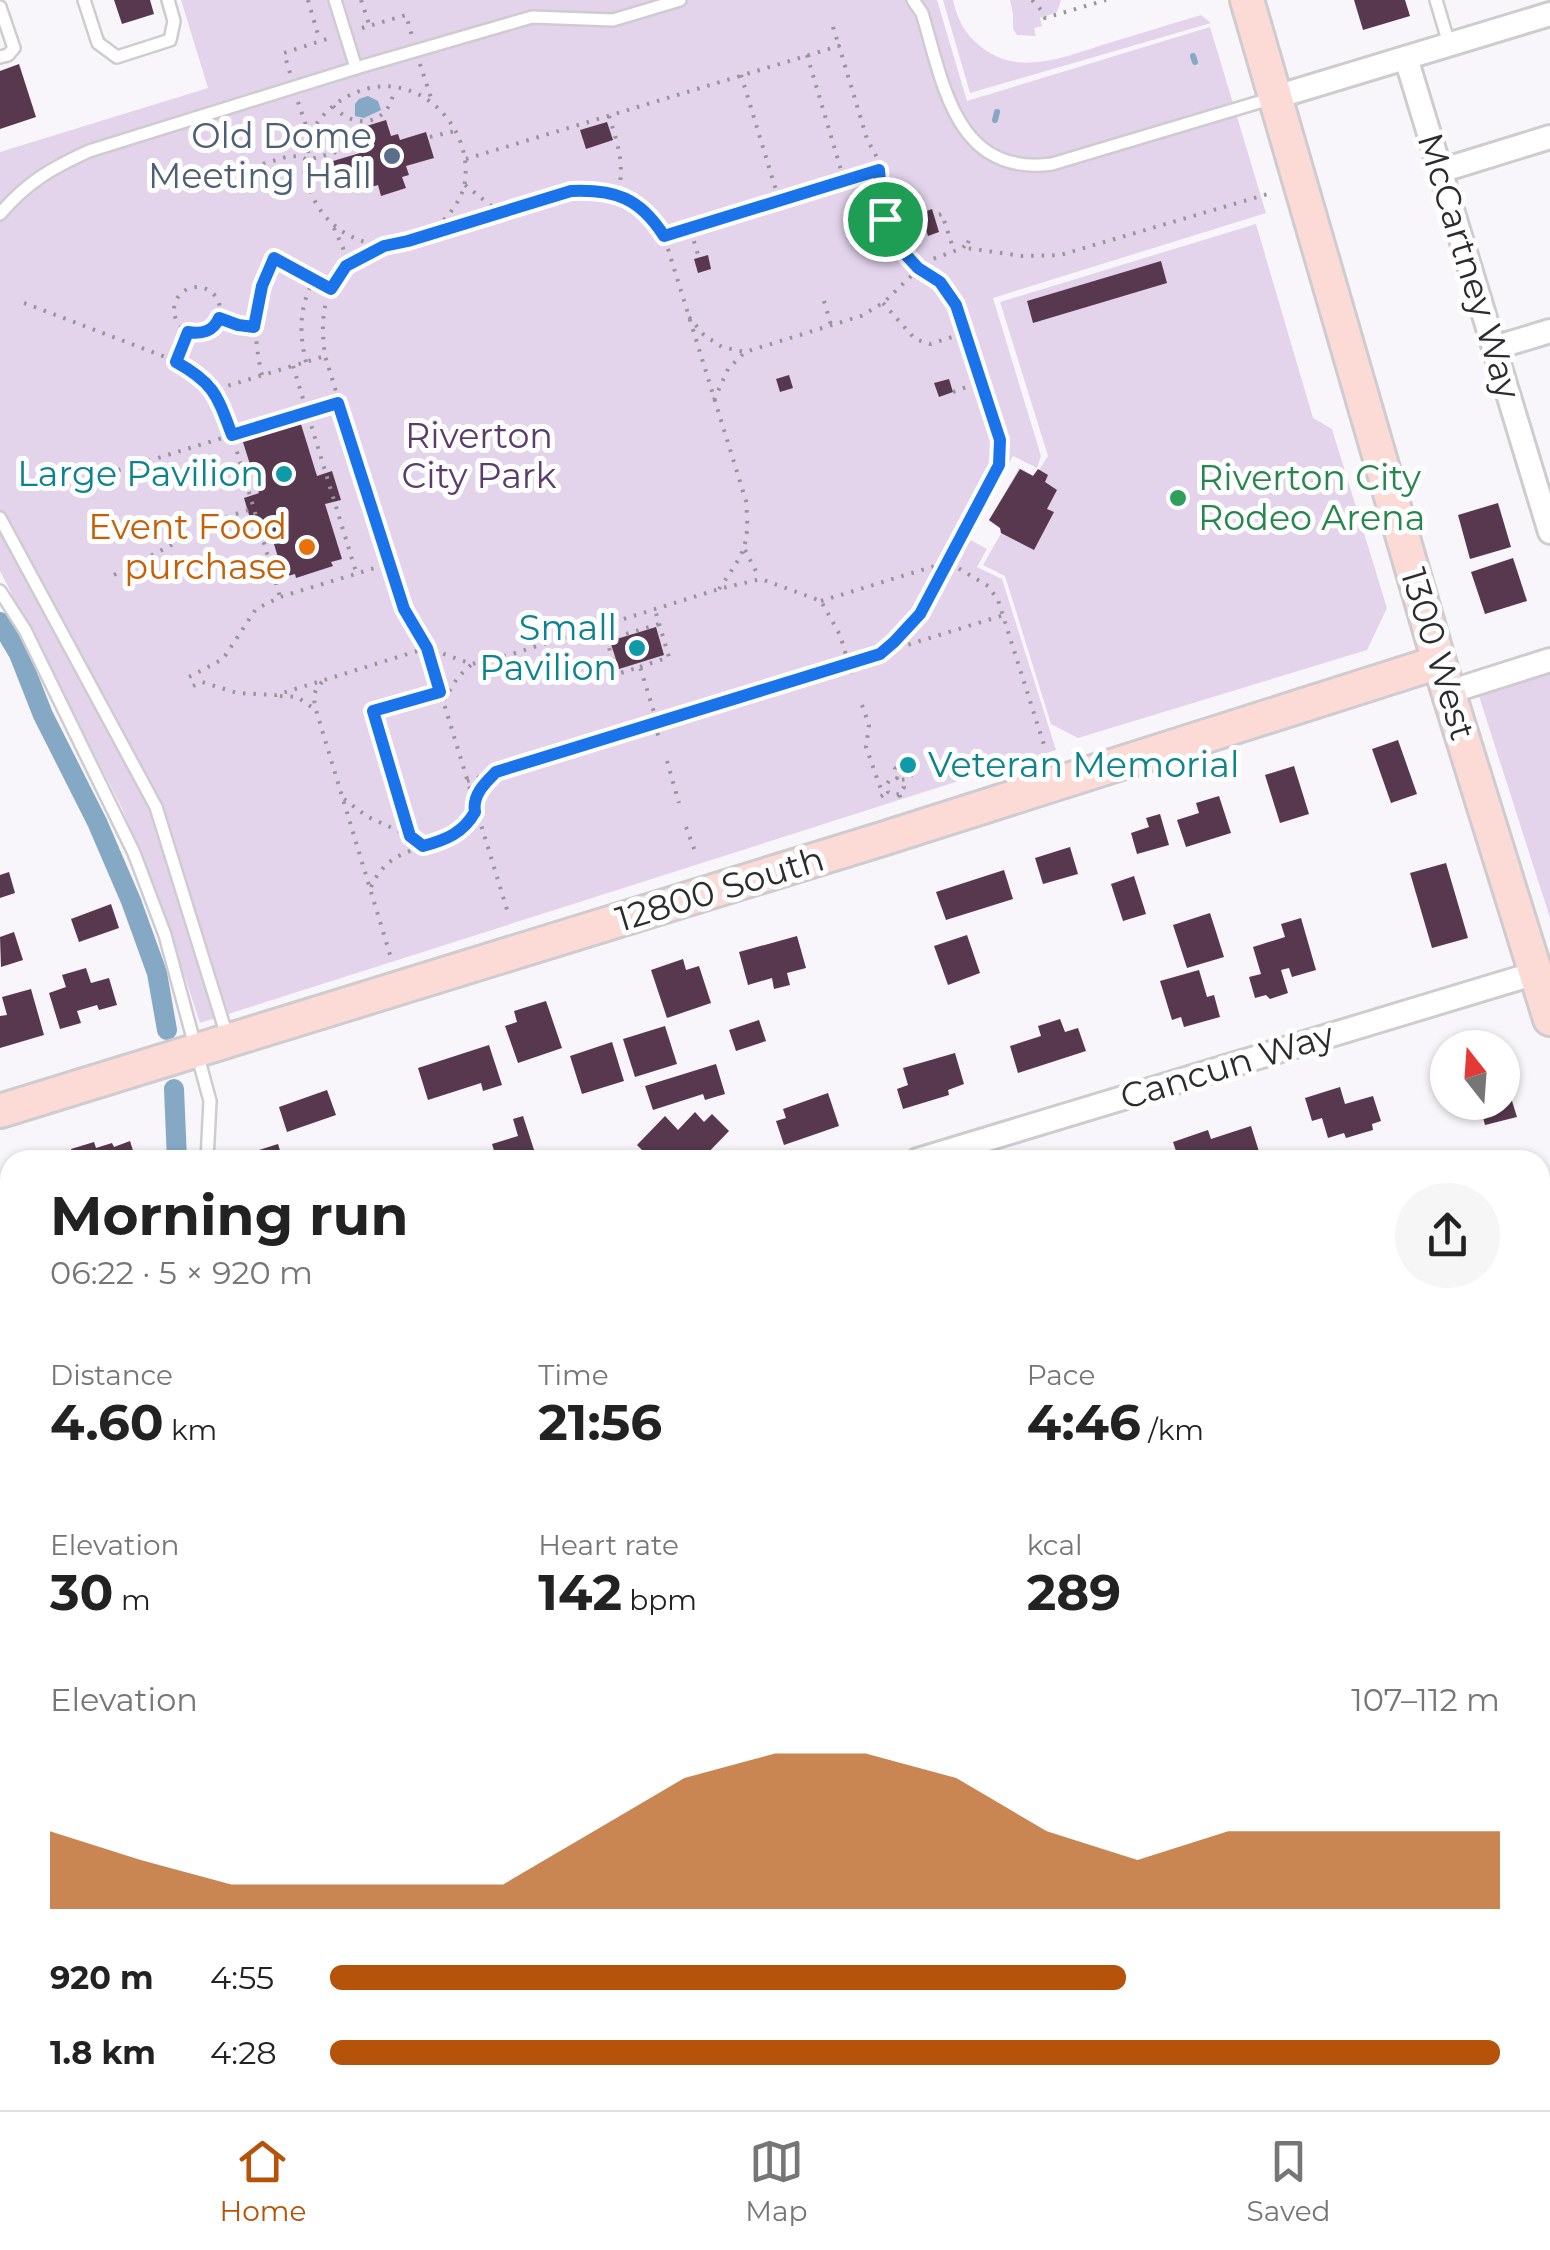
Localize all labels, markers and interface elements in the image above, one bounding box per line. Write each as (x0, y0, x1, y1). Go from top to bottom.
place label: Old Dome Meeting Hall (148, 114, 372, 197)
street label: McCartney Way (1409, 128, 1530, 404)
marker: Old Dome Meeting Hall (381, 145, 403, 167)
pin (843, 177, 928, 262)
icon: arrive (858, 192, 913, 247)
park label: Riverton City Park (402, 414, 557, 497)
place label: Large Pavilion (17, 452, 264, 495)
place label: Riverton City Rodeo Arena (1198, 456, 1425, 539)
marker: Large Pavilion (273, 463, 295, 485)
marker: Riverton City Rodeo Arena (1167, 487, 1189, 509)
place label: Event Food purchase (88, 505, 287, 588)
marker: Event Food purchase (296, 536, 318, 558)
street label: 1300 West (1392, 563, 1485, 745)
place label: Small Pavilion (479, 606, 617, 689)
marker: Small Pavilion (626, 637, 648, 659)
place label: Veteran Memorial (928, 743, 1239, 786)
marker: Veteran Memorial (897, 754, 919, 776)
street label: 12800 South (611, 836, 829, 941)
street label: Cancun Way (1115, 1013, 1339, 1118)
north arrow (1430, 1030, 1520, 1120)
map controls (1430, 1030, 1520, 1120)
text: Morning run (50, 1182, 408, 1249)
button: share (1395, 1183, 1500, 1288)
text: 06:22 · 5 × 920 m (50, 1253, 313, 1292)
text: Distance (50, 1358, 173, 1392)
text: Time (538, 1358, 609, 1392)
text: Pace (1027, 1358, 1095, 1392)
text: 4.60 (50, 1392, 164, 1453)
text: 21:56 (538, 1392, 662, 1453)
text: 4:46 (1027, 1392, 1141, 1453)
text: km (164, 1413, 217, 1447)
text: /km (1141, 1413, 1204, 1447)
text: Elevation (50, 1528, 179, 1562)
text: Heart rate (538, 1528, 679, 1562)
text: kcal (1027, 1528, 1083, 1562)
text: 30 (50, 1562, 114, 1623)
text: 142 (538, 1562, 622, 1623)
text: 289 (1027, 1562, 1121, 1623)
text: m (114, 1583, 151, 1617)
text: bpm (622, 1583, 697, 1617)
text: Elevation (50, 1680, 198, 1719)
text: 107–112 m (1351, 1680, 1500, 1719)
text: 920 m (50, 1958, 154, 1997)
text: 4:55 (210, 1958, 274, 1997)
text: 1.8 km (50, 2033, 156, 2072)
text: 4:28 (210, 2033, 277, 2072)
tab: Home (219, 2134, 306, 2228)
tab: Map (745, 2134, 808, 2228)
tab: Saved (1246, 2134, 1331, 2228)

